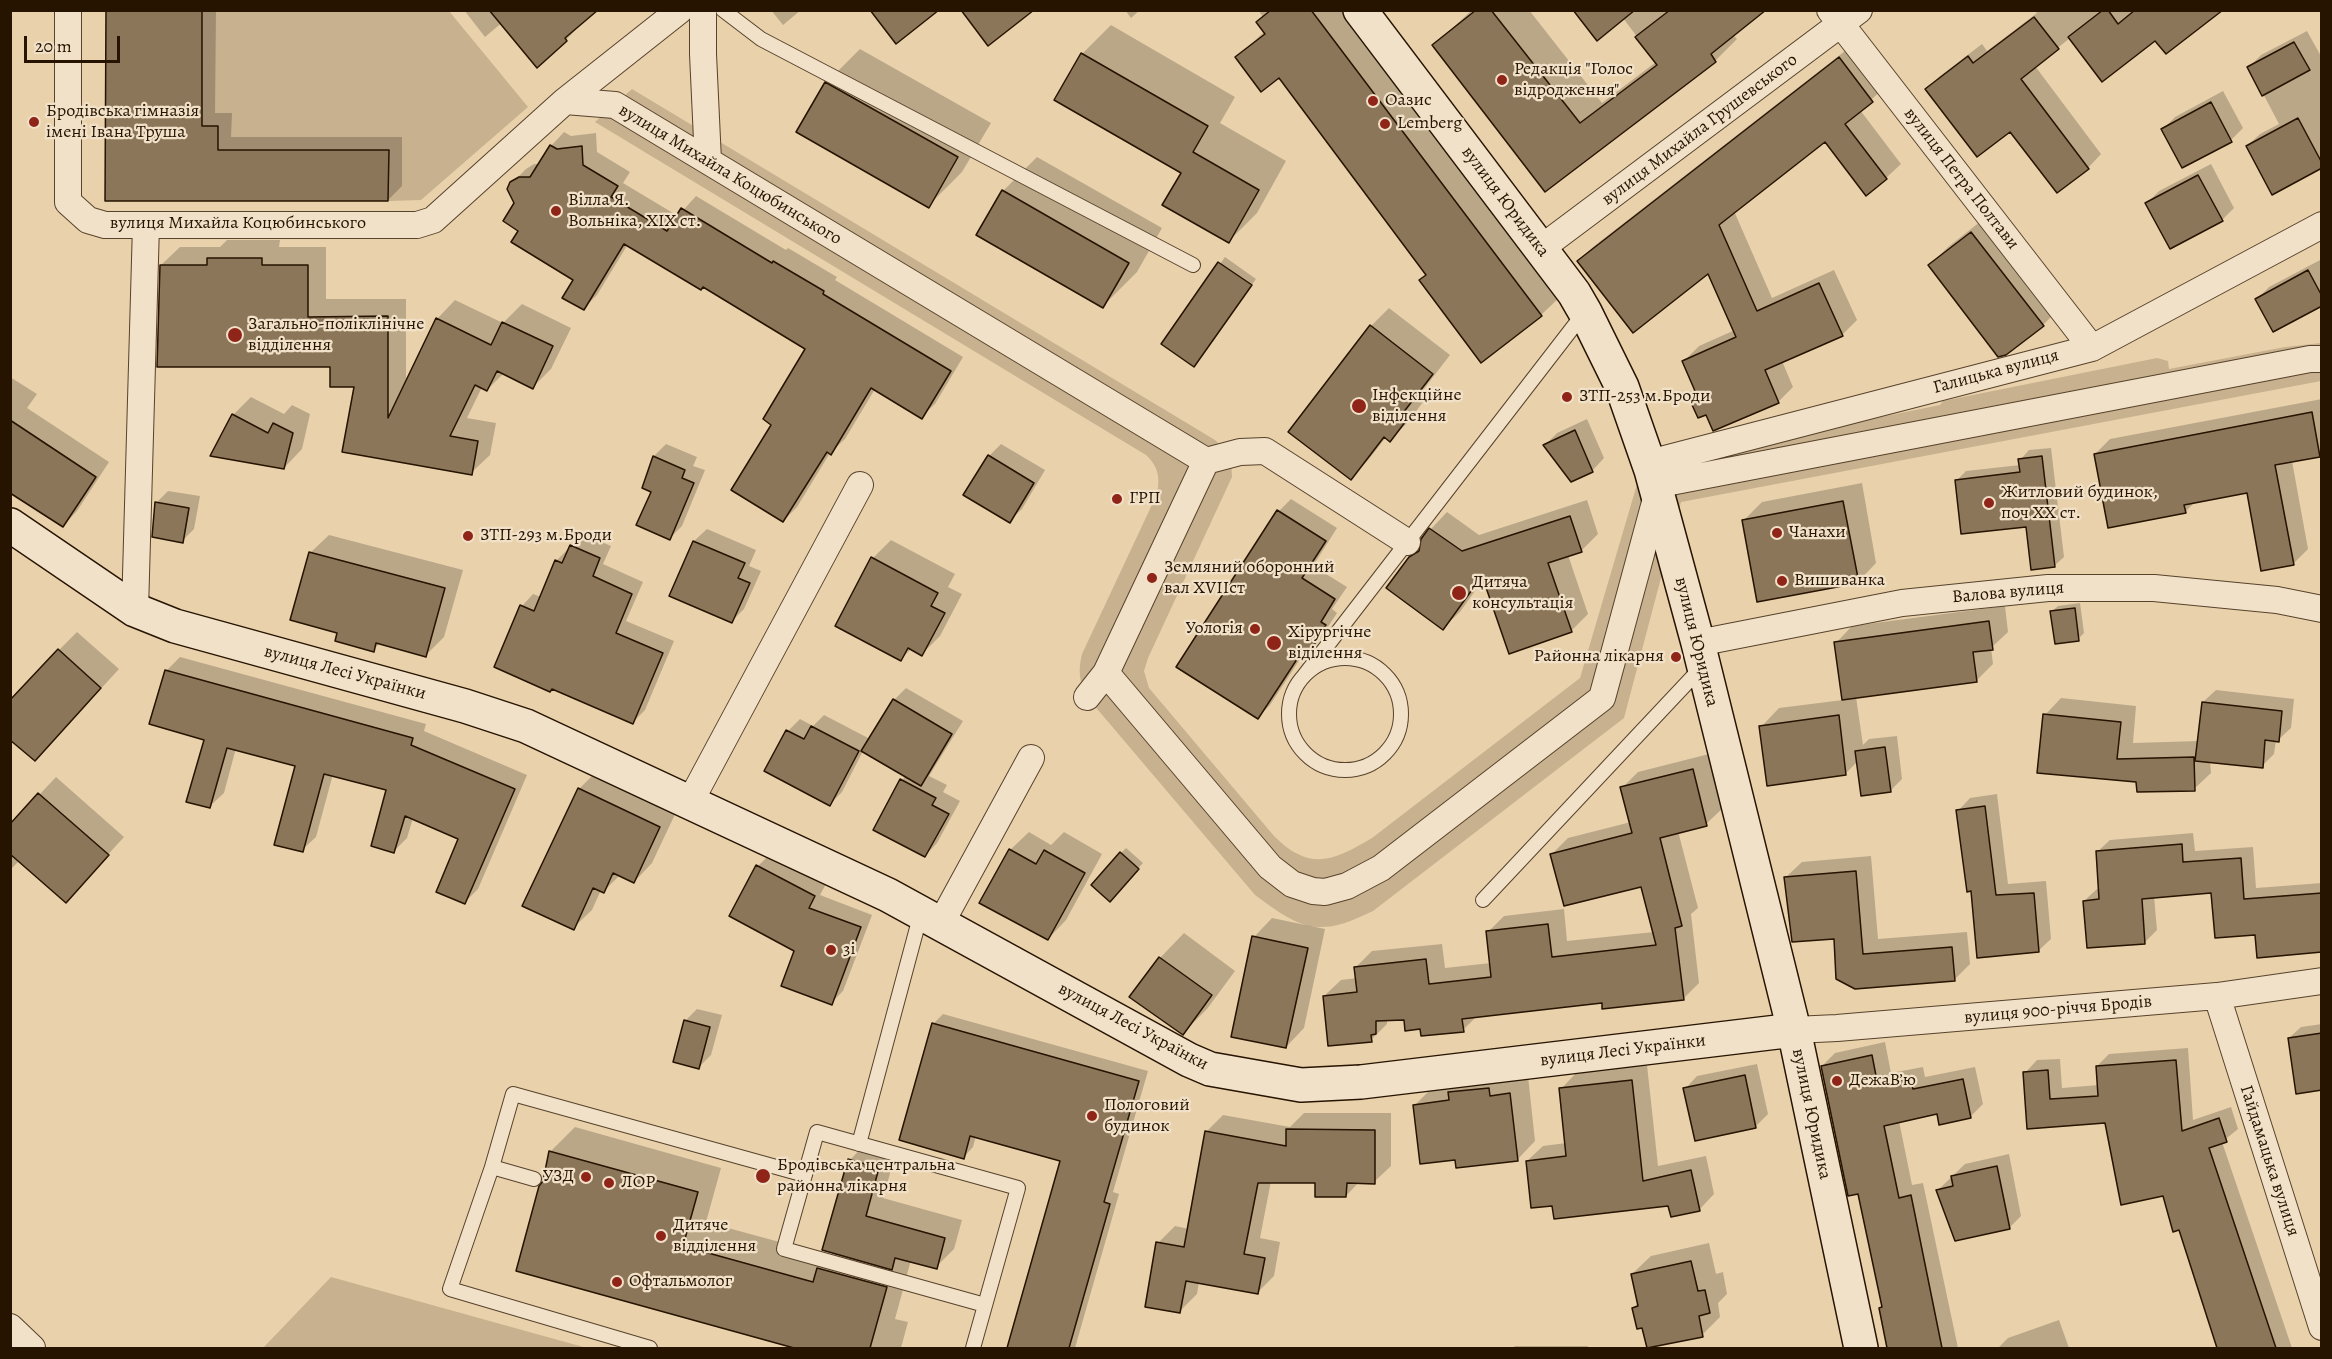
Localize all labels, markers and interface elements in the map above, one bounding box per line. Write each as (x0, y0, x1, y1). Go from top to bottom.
scale bar (27, 24, 123, 62)
text: 20 m (35, 34, 72, 58)
street label: вулиця Михайла Грушевського (1598, 49, 1802, 211)
place label: Редакція "Голос відродження" (1514, 59, 1633, 101)
marker: Редакція "Голос відродження" (1495, 73, 1509, 87)
place label: Оазис (1385, 90, 1432, 112)
marker: Оазис (1366, 94, 1380, 108)
street label: вулиця Михайла Коцюбинського (615, 100, 845, 250)
place label: Бродівська гімназія імені Івана Труша (46, 101, 199, 144)
street label: вулиця Петра Полтави (1899, 104, 2023, 254)
place label: Lemberg (1397, 113, 1462, 135)
marker: Бродівська гімназія імені Івана Труша (27, 115, 41, 129)
marker: Lemberg (1378, 117, 1392, 131)
street label: вулиця Юридика (1456, 142, 1554, 262)
place label: Вілла Я. Вольніка, XIX ст. (568, 190, 701, 232)
marker: Вілла Я. Вольніка, XIX ст. (549, 204, 563, 218)
street label: вулиця Михайла Коцюбинського (110, 213, 366, 235)
place label: Загально-поліклінічне відділення (248, 314, 424, 356)
marker: Загально-поліклінічне відділення (226, 326, 244, 344)
street label: Галицька вулиця (1931, 345, 2061, 399)
place label: Інфекційне віділення (1372, 385, 1462, 428)
place label: ЗТП-253 м.Броди (1579, 386, 1711, 408)
marker: ЗТП-253 м.Броди (1560, 390, 1574, 404)
marker: Інфекційне віділення (1350, 397, 1368, 415)
place label: Житловий будинок, поч XX ст. (2001, 482, 2158, 524)
place label: ГРП (1129, 488, 1161, 510)
marker: ГРП (1110, 492, 1124, 506)
marker: Житловий будинок, поч XX ст. (1982, 496, 1996, 510)
place label: Чанахи (1789, 522, 1846, 544)
place label: ЗТП-293 м.Броди (480, 525, 612, 547)
marker: Чанахи (1770, 526, 1784, 540)
marker: ЗТП-293 м.Броди (461, 529, 475, 543)
place label: Земляний оборонний вал XVIIст (1164, 557, 1335, 600)
place label: Вишиванка (1794, 570, 1885, 592)
marker: Земляний оборонний вал XVIIст (1145, 571, 1159, 585)
place label: Дитяча консультація (1472, 572, 1573, 614)
marker: Вишиванка (1775, 574, 1789, 588)
street label: вулиця Юридика (1669, 575, 1723, 709)
street label: Валова вулиця (1951, 577, 2065, 609)
marker: Дитяча консультація (1450, 584, 1468, 602)
place label: Уологія (1186, 618, 1243, 640)
marker: Уологія (1248, 622, 1262, 636)
place label: Хірургічне віділення (1288, 622, 1372, 664)
marker: Хірургічне віділення (1265, 634, 1283, 652)
street label: вулиця Лесі Українки (262, 641, 428, 705)
place label: Районна лікарня (1534, 646, 1664, 668)
marker: Районна лікарня (1669, 650, 1683, 664)
place label: 3і (843, 939, 856, 961)
marker: 3і (824, 943, 838, 957)
street label: вулиця Лесі Українки (1054, 978, 1212, 1076)
street label: вулиця 900-річчя Бродів (1963, 991, 2153, 1029)
street label: вулиця Лесі Українки (1539, 1030, 1707, 1072)
street label: вулиця Юридика (1787, 1047, 1835, 1181)
place label: ДежаВ’ю (1849, 1070, 1916, 1092)
marker: ДежаВ’ю (1830, 1074, 1844, 1088)
street label: Гайдамацька вулиця (2234, 1083, 2304, 1239)
place label: Пологовий будинок (1104, 1095, 1190, 1138)
marker: Пологовий будинок (1085, 1109, 1099, 1123)
place label: Бродівська центральна районна лікарня (777, 1155, 955, 1198)
place label: УЗД (543, 1166, 574, 1188)
marker: Бродівська центральна районна лікарня (754, 1167, 772, 1185)
marker: УЗД (579, 1170, 593, 1184)
place label: ЛОР (621, 1172, 655, 1194)
marker: ЛОР (602, 1176, 616, 1190)
place label: Дитяче відділення (673, 1215, 756, 1258)
marker: Дитяче відділення (654, 1229, 668, 1243)
place label: Офтальмолог (629, 1271, 732, 1293)
marker: Офтальмолог (610, 1275, 624, 1289)

